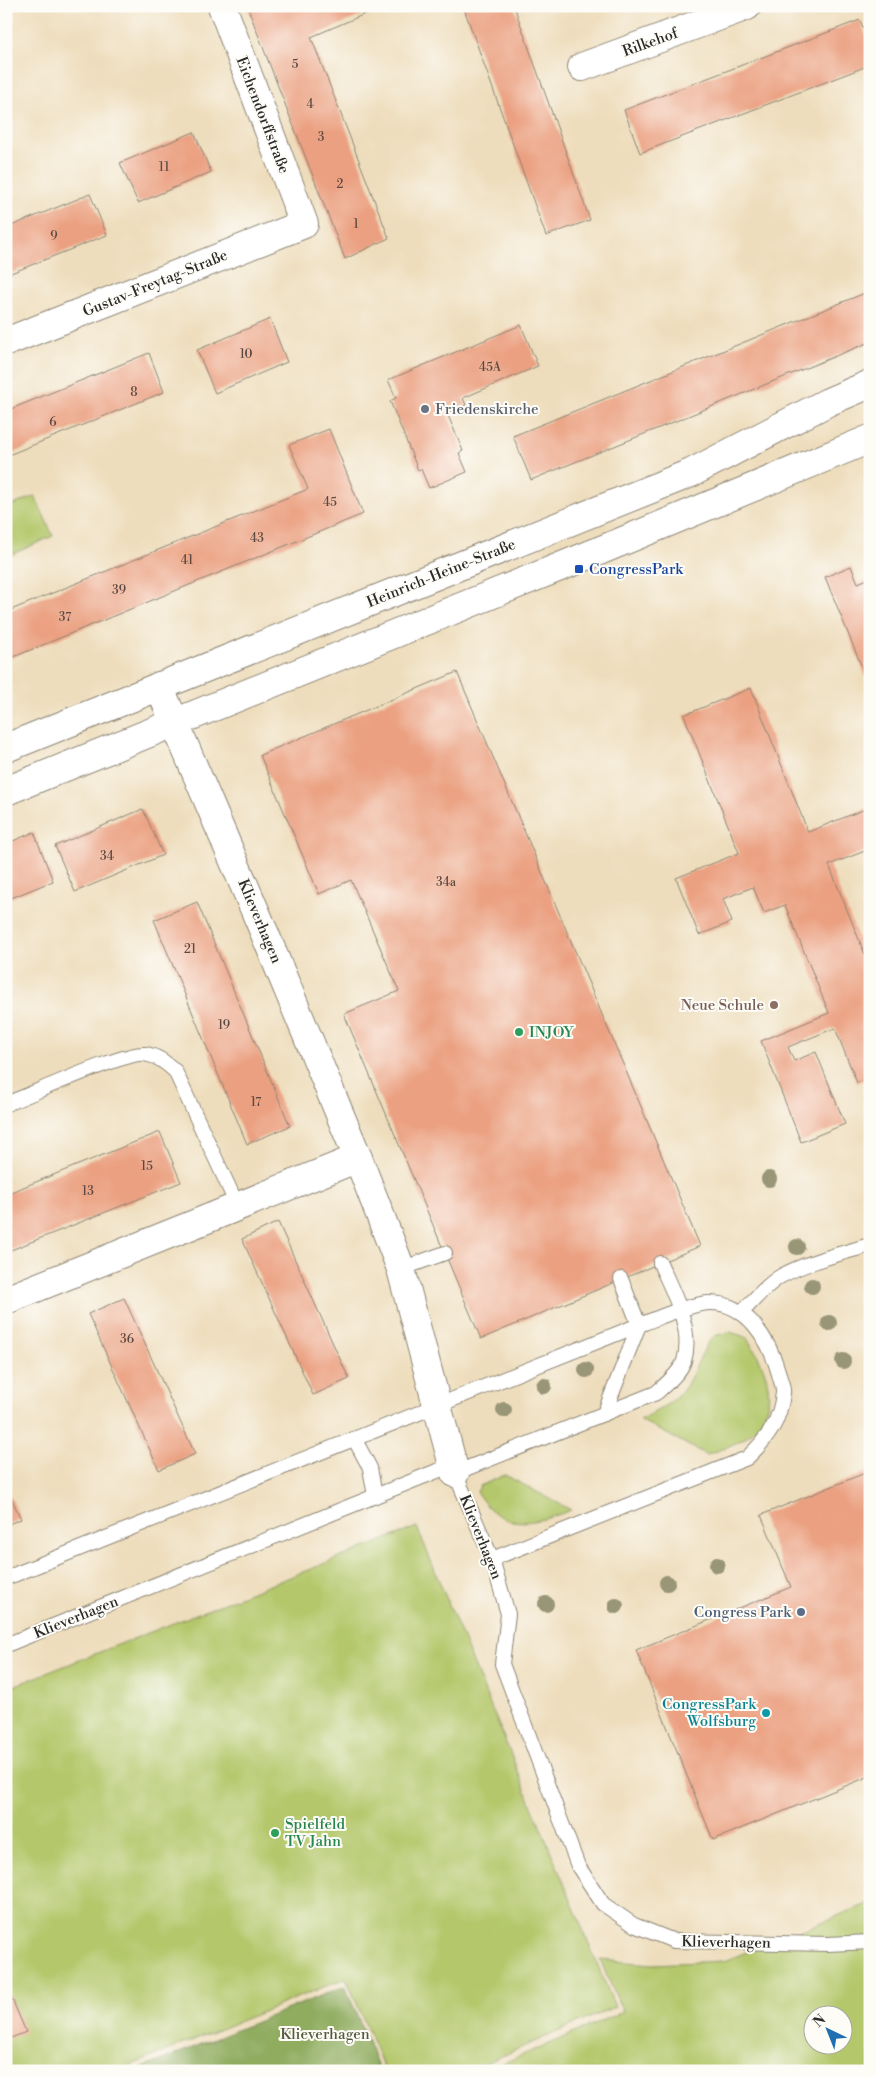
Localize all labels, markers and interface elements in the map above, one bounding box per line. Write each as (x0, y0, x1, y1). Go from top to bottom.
street label: Rilkehof (620, 23, 681, 61)
street label: Eichendorffstraße (231, 54, 294, 176)
house number: 5 (292, 57, 299, 72)
house number: 4 (306, 97, 314, 112)
house number: 3 (318, 130, 325, 145)
house number: 11 (159, 160, 170, 175)
house number: 2 (337, 177, 344, 192)
house number: 1 (353, 217, 359, 232)
house number: 9 (50, 229, 58, 244)
street label: Gustav-Freytag-Straße (80, 246, 230, 321)
house number: 10 (240, 347, 252, 362)
house number: 45A (479, 360, 502, 375)
house number: 8 (130, 385, 138, 400)
place label: Friedenskirche (435, 400, 539, 419)
marker: Friedenskirche (419, 403, 431, 415)
house number: 6 (49, 415, 57, 430)
house number: 45 (323, 495, 337, 510)
house number: 43 (250, 531, 264, 546)
street label: Heinrich-Heine-Straße (364, 535, 518, 612)
house number: 41 (181, 553, 194, 568)
place label: CongressPark (589, 560, 684, 579)
marker: CongressPark (573, 563, 585, 575)
house number: 39 (112, 583, 126, 598)
house number: 37 (59, 610, 71, 625)
house number: 34 (100, 849, 114, 864)
house number: 34a (436, 875, 457, 890)
street label: Klieverhagen (233, 876, 286, 966)
house number: 21 (184, 942, 197, 957)
place label: Neue Schule (681, 996, 764, 1015)
marker: Neue Schule (768, 999, 780, 1011)
house number: 19 (218, 1018, 230, 1033)
place label: INJOY (529, 1023, 575, 1042)
marker: INJOY (513, 1026, 525, 1038)
house number: 17 (251, 1095, 261, 1110)
house number: 15 (141, 1159, 153, 1174)
house number: 13 (82, 1184, 94, 1199)
house number: 36 (120, 1332, 134, 1347)
street label: Klieverhagen (455, 1492, 506, 1582)
street label: Klieverhagen (31, 1592, 121, 1643)
place label: Congress Park (694, 1603, 792, 1622)
marker: Congress Park (795, 1606, 807, 1618)
place label: CongressPark Wolfsburg (662, 1695, 757, 1731)
marker: CongressPark Wolfsburg (760, 1707, 772, 1719)
place label: Spielfeld TV Jahn (285, 1815, 345, 1851)
marker: Spielfeld TV Jahn (269, 1827, 281, 1839)
street label: Klieverhagen (681, 1932, 771, 1953)
north arrow (804, 2004, 854, 2054)
text: N (810, 2011, 830, 2032)
park label: Klieverhagen (280, 2025, 370, 2044)

